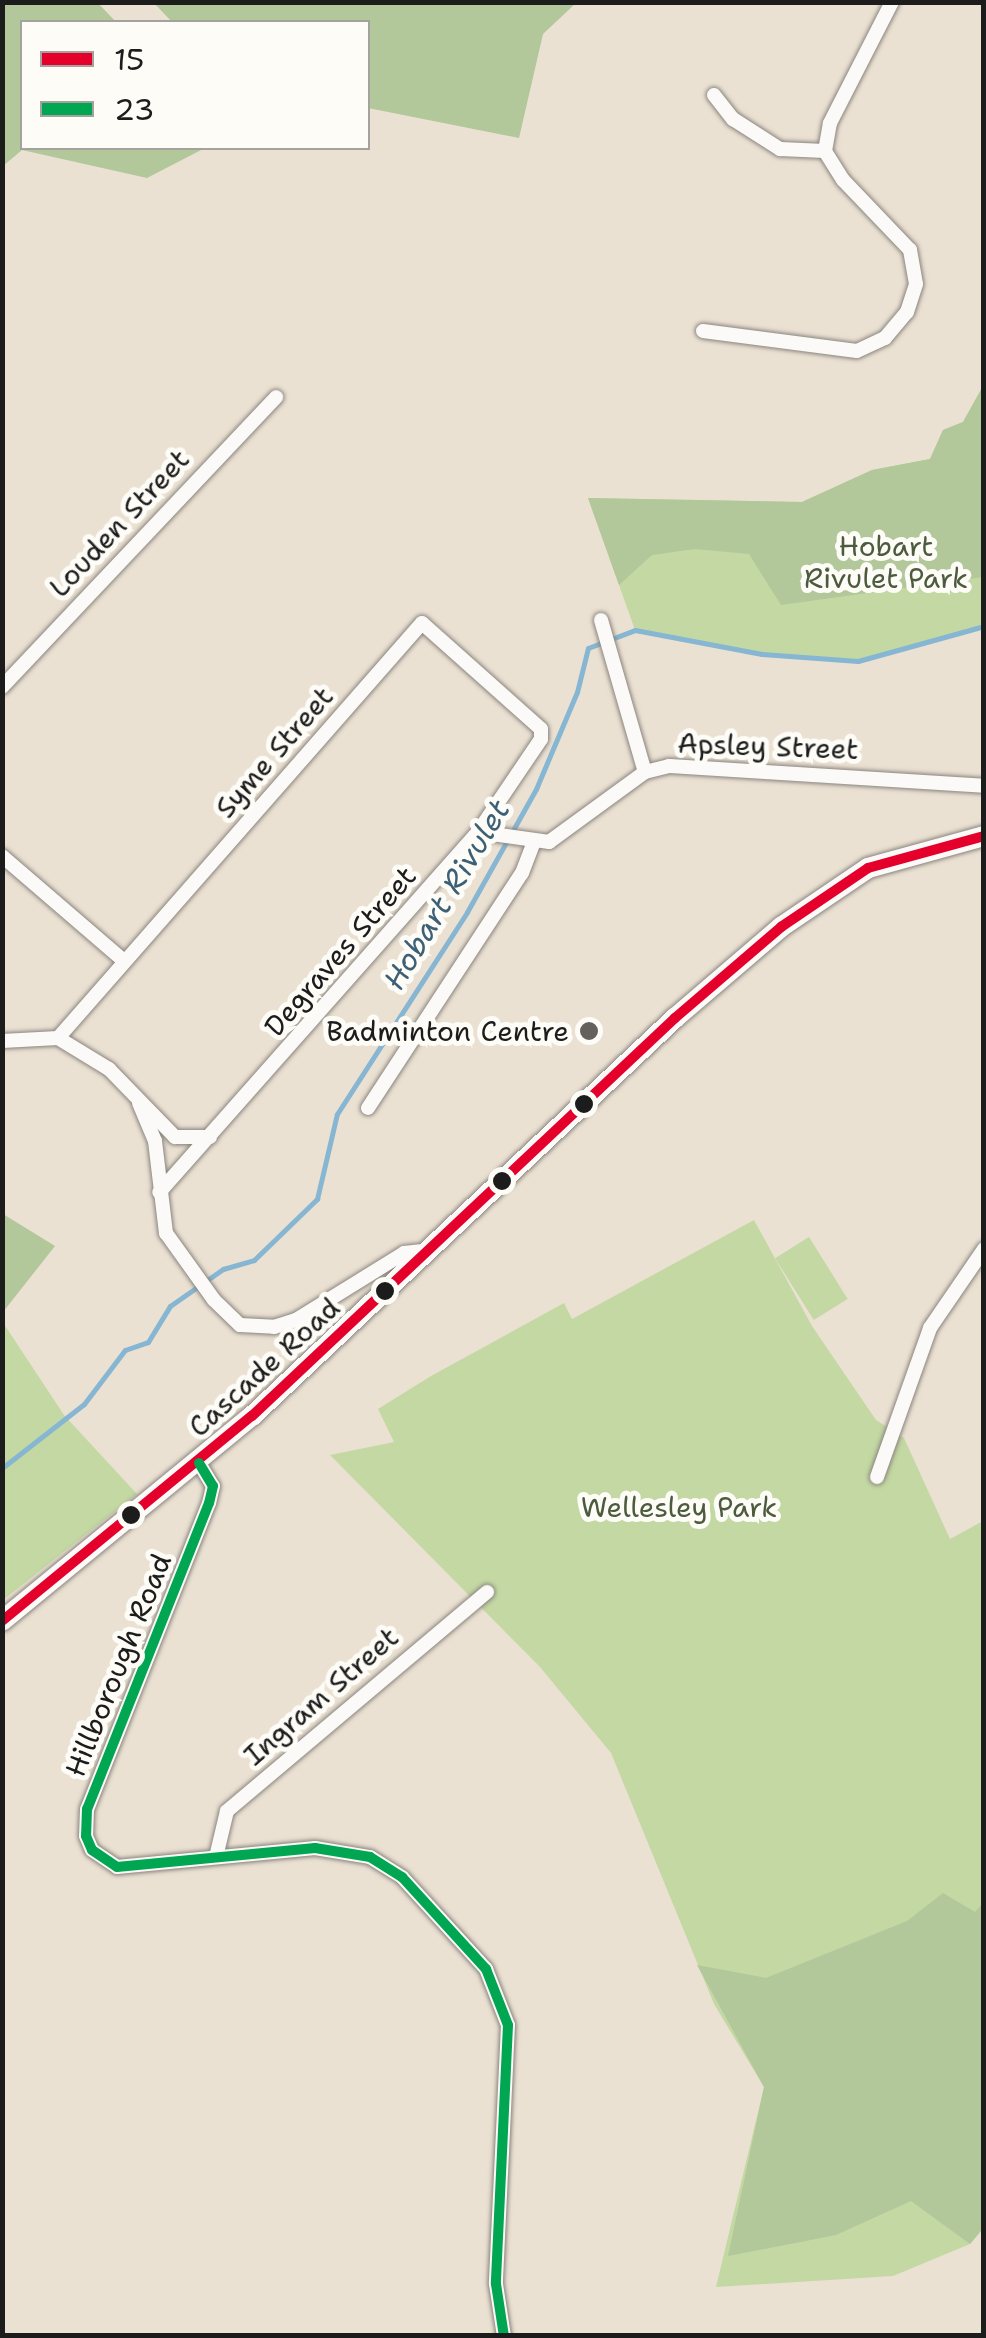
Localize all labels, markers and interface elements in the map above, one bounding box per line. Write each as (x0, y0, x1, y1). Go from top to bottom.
legend (20, 20, 370, 150)
text: 15 (114, 39, 144, 80)
text: 23 (114, 89, 154, 130)
street label: Louden Street (42, 442, 196, 604)
park label: Hobart Rivulet Park (804, 529, 968, 595)
street label: Syme Street (208, 680, 340, 824)
street label: Apsley Street (677, 726, 859, 766)
water label: Hobart Rivulet (376, 793, 518, 997)
street label: Degraves Street (257, 859, 423, 1043)
place label: Badminton Centre (326, 1014, 569, 1048)
marker: Badminton Centre (578, 1020, 600, 1042)
unlabelled marker (574, 1094, 594, 1114)
unlabelled marker (492, 1171, 512, 1191)
unlabelled marker (375, 1281, 395, 1301)
street label: Cascade Road (182, 1290, 346, 1444)
park label: Wellesley Park (581, 1490, 777, 1524)
unlabelled marker (121, 1505, 141, 1525)
street label: Hillborough Road (58, 1549, 178, 1781)
street label: Ingram Street (237, 1620, 405, 1772)

